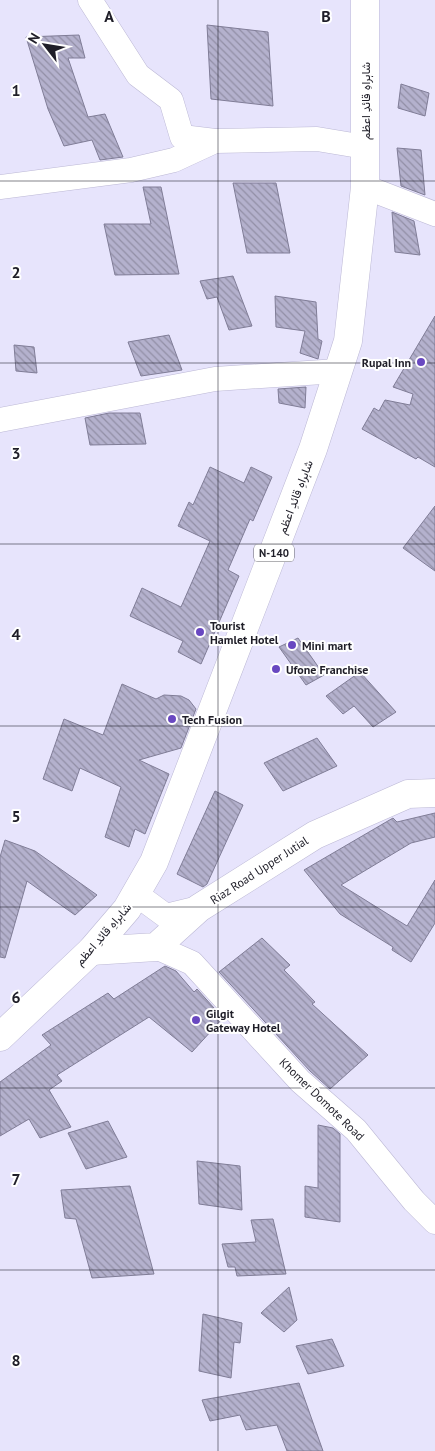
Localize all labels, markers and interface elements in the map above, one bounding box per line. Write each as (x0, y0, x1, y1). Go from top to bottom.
text: A (104, 6, 114, 26)
text: B (321, 6, 331, 26)
north arrow (20, 20, 70, 70)
text: N (24, 30, 44, 47)
street label: شاہراہِ قائدِ اعظم (358, 62, 374, 140)
text: 1 (11, 80, 21, 100)
text: 2 (11, 262, 21, 282)
place label: Rupal Inn (362, 355, 411, 370)
marker: Rupal Inn (415, 356, 427, 368)
text: 3 (11, 443, 21, 463)
street label: شاہراہِ قائدِ اعظم (274, 458, 317, 536)
road number: N-140 (254, 544, 294, 562)
place label: Tourist Hamlet Hotel (210, 618, 279, 647)
text: 4 (11, 624, 21, 644)
marker: Tourist Hamlet Hotel (194, 626, 206, 638)
place label: Mini mart (302, 638, 353, 653)
marker: Mini mart (286, 639, 298, 651)
place label: Ufone Franchise (286, 662, 368, 677)
marker: Ufone Franchise (270, 663, 282, 675)
place label: Tech Fusion (182, 712, 242, 727)
marker: Tech Fusion (166, 713, 178, 725)
text: 5 (11, 806, 21, 826)
street label: Riaz Road Upper Jutial (207, 832, 311, 907)
street label: شاہراہِ قائدِ اعظم (72, 900, 135, 969)
text: 6 (11, 987, 21, 1007)
place label: Gilgit Gateway Hotel (206, 1006, 281, 1035)
marker: Gilgit Gateway Hotel (190, 1014, 202, 1026)
street label: Khomer Domote Road (276, 1055, 368, 1143)
text: 7 (11, 1169, 21, 1189)
text: 8 (11, 1350, 21, 1370)

